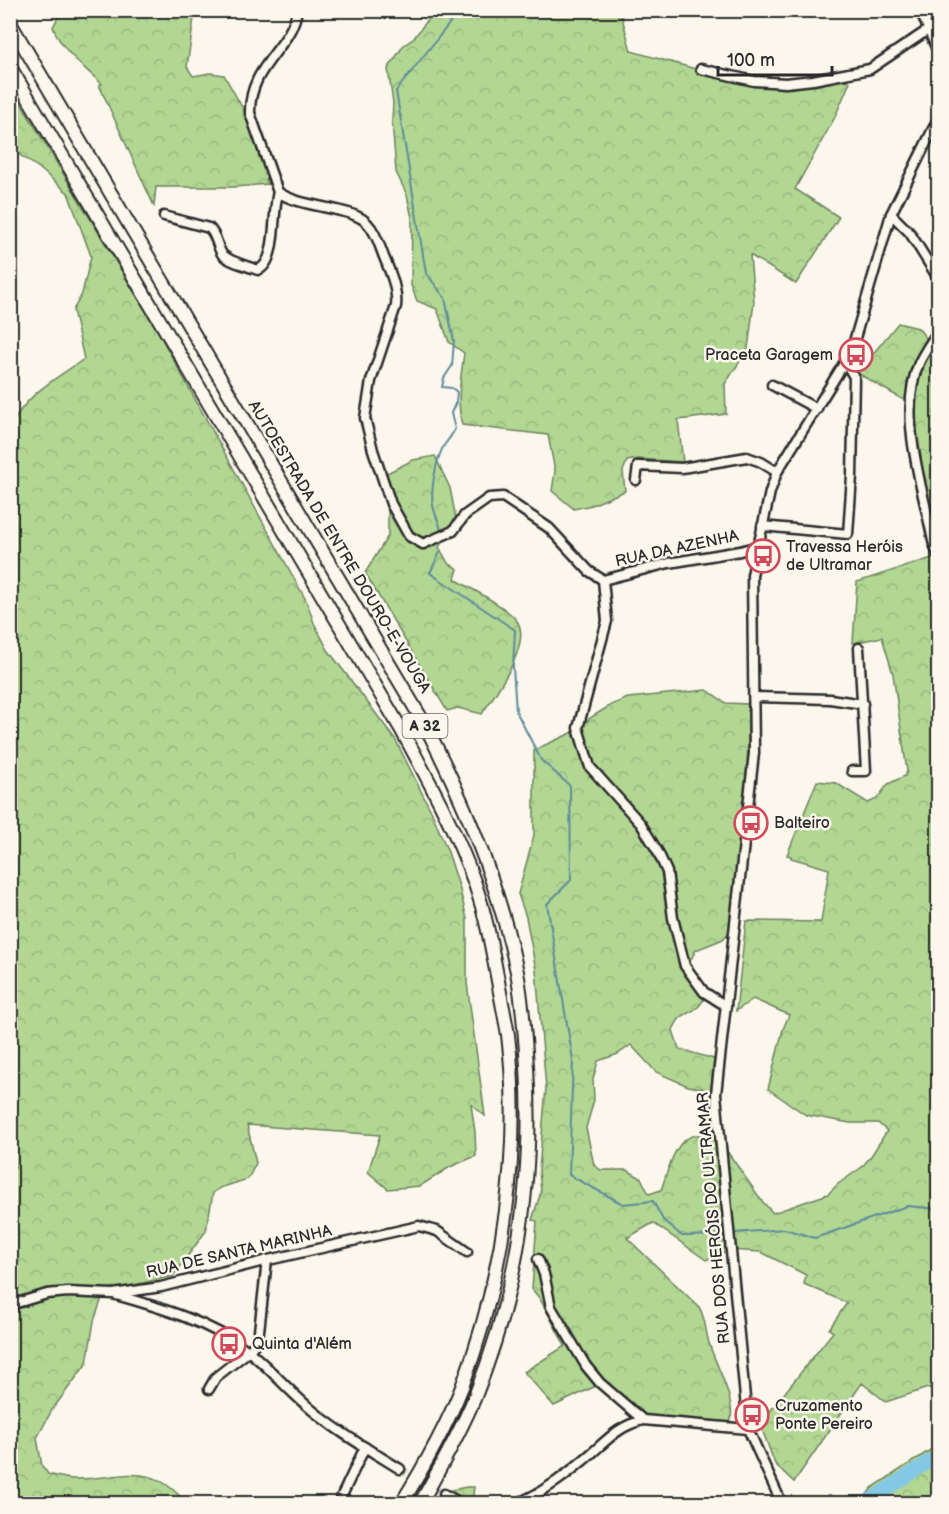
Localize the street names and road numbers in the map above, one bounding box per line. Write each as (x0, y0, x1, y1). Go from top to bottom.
street label: AUTOESTRADA DE ENTRE DOURO-E-VOUGA (244, 397, 434, 697)
street label: RUA DA AZENHA (614, 527, 741, 571)
road number: A 32 (402, 714, 448, 738)
street label: RUA DOS HERÓIS DO ULTRAMAR (692, 1091, 734, 1345)
street label: RUA DE SANTA MARINHA (144, 1221, 334, 1283)

